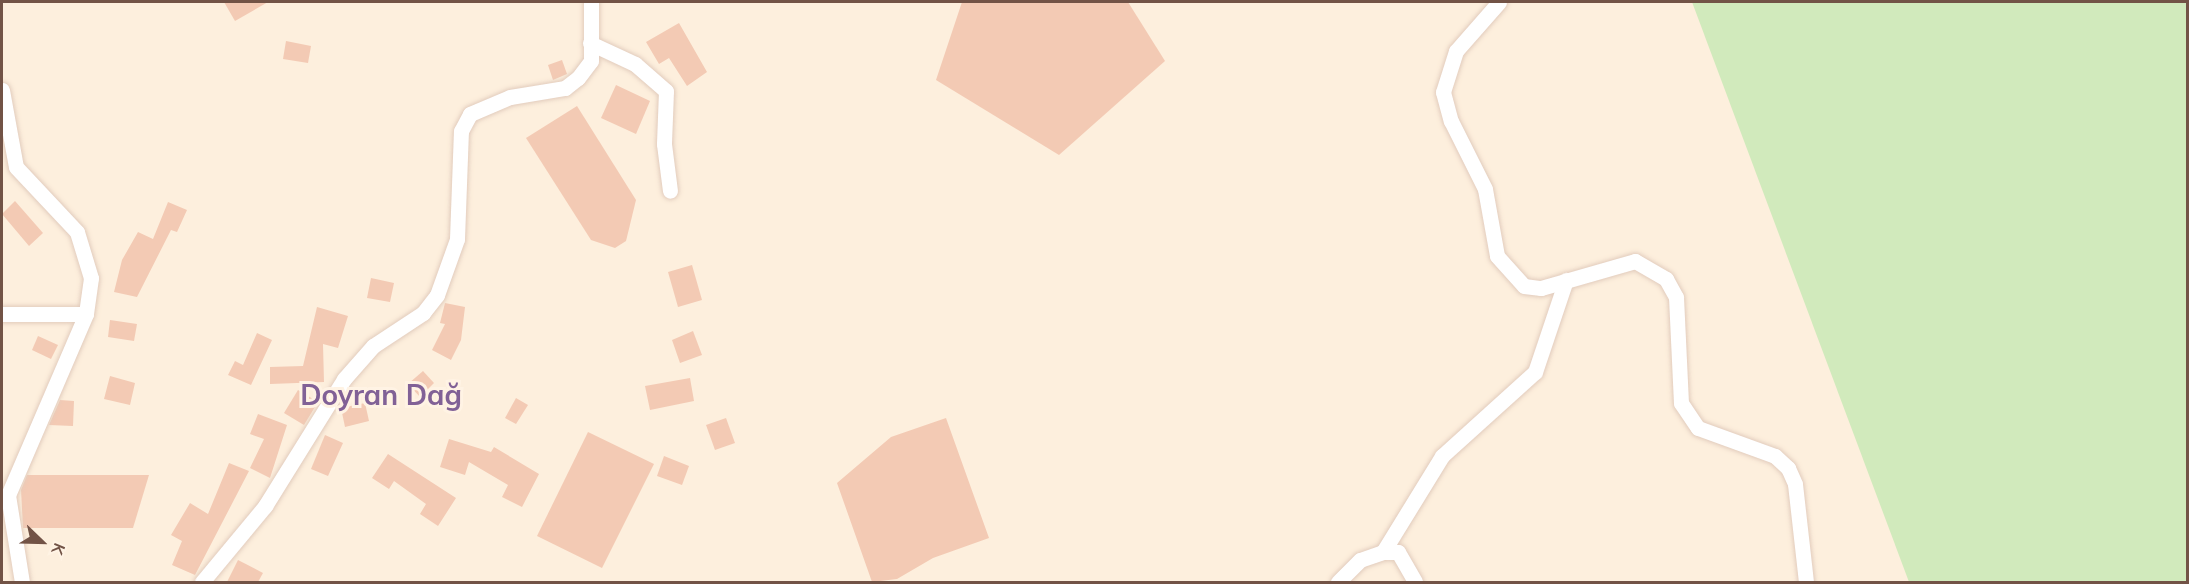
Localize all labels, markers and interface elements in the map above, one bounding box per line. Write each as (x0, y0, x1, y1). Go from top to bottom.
district label: Doyran Dağ (300, 378, 462, 412)
north arrow (12, 512, 72, 572)
text: K (47, 540, 70, 558)

